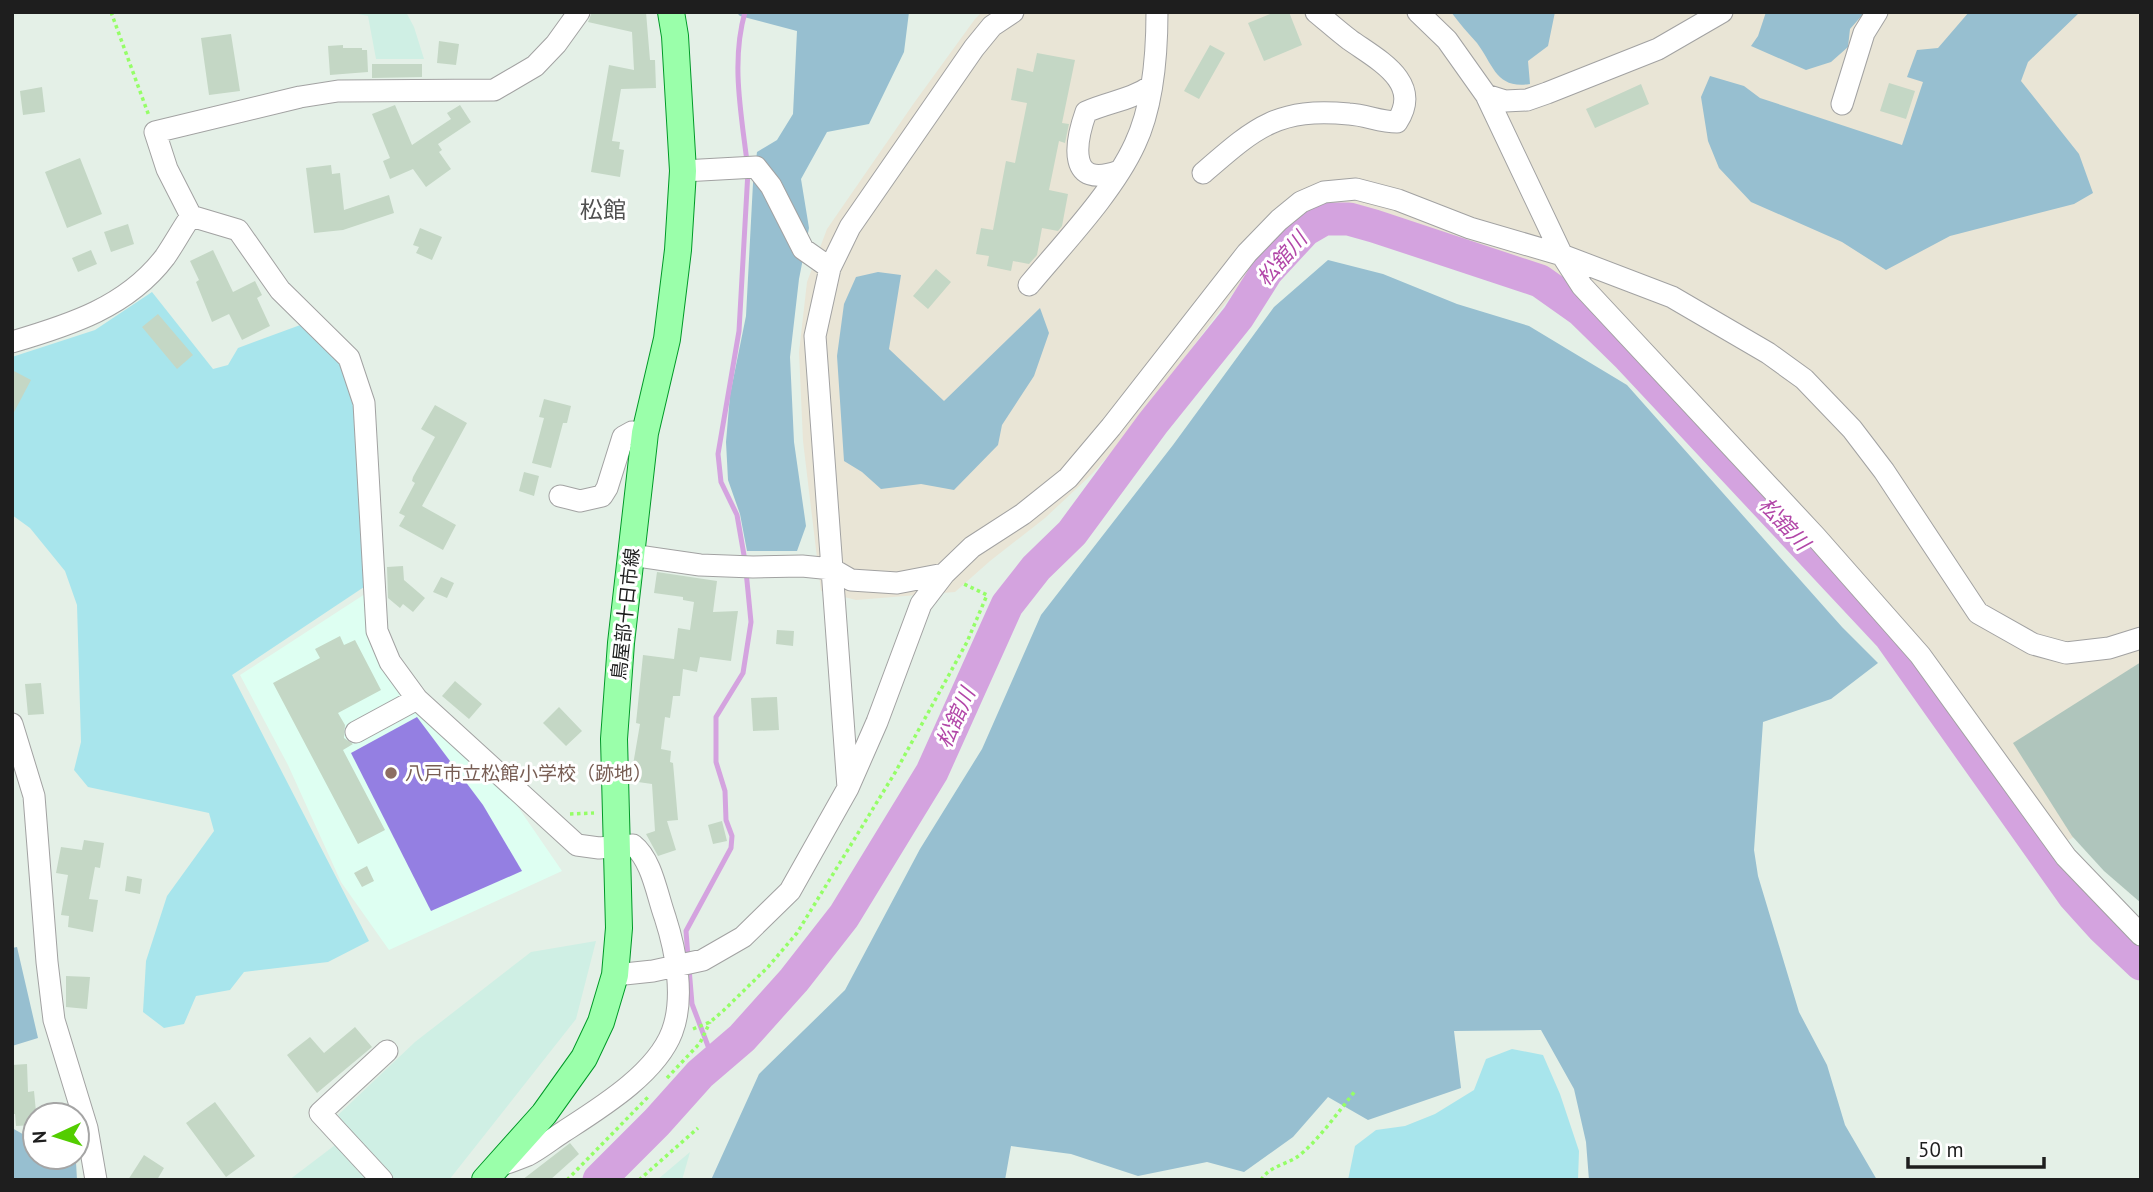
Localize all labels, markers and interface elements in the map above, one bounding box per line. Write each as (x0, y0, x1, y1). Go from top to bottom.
district label: 松館 (580, 195, 626, 224)
water label: 松舘川 (1251, 225, 1314, 291)
water label: 松舘川 (1753, 491, 1817, 557)
street label: 鳥屋部十日市線 (606, 547, 644, 681)
water label: 松舘川 (930, 682, 982, 752)
place label: 八戸市立松館小学校（跡地） (405, 761, 652, 785)
marker: 八戸市立松館小学校（跡地） (383, 765, 399, 781)
north arrow (21, 1101, 91, 1171)
scale bar (1908, 1126, 2044, 1170)
text: N (27, 1130, 51, 1144)
text: 50 m (1918, 1136, 1964, 1163)

